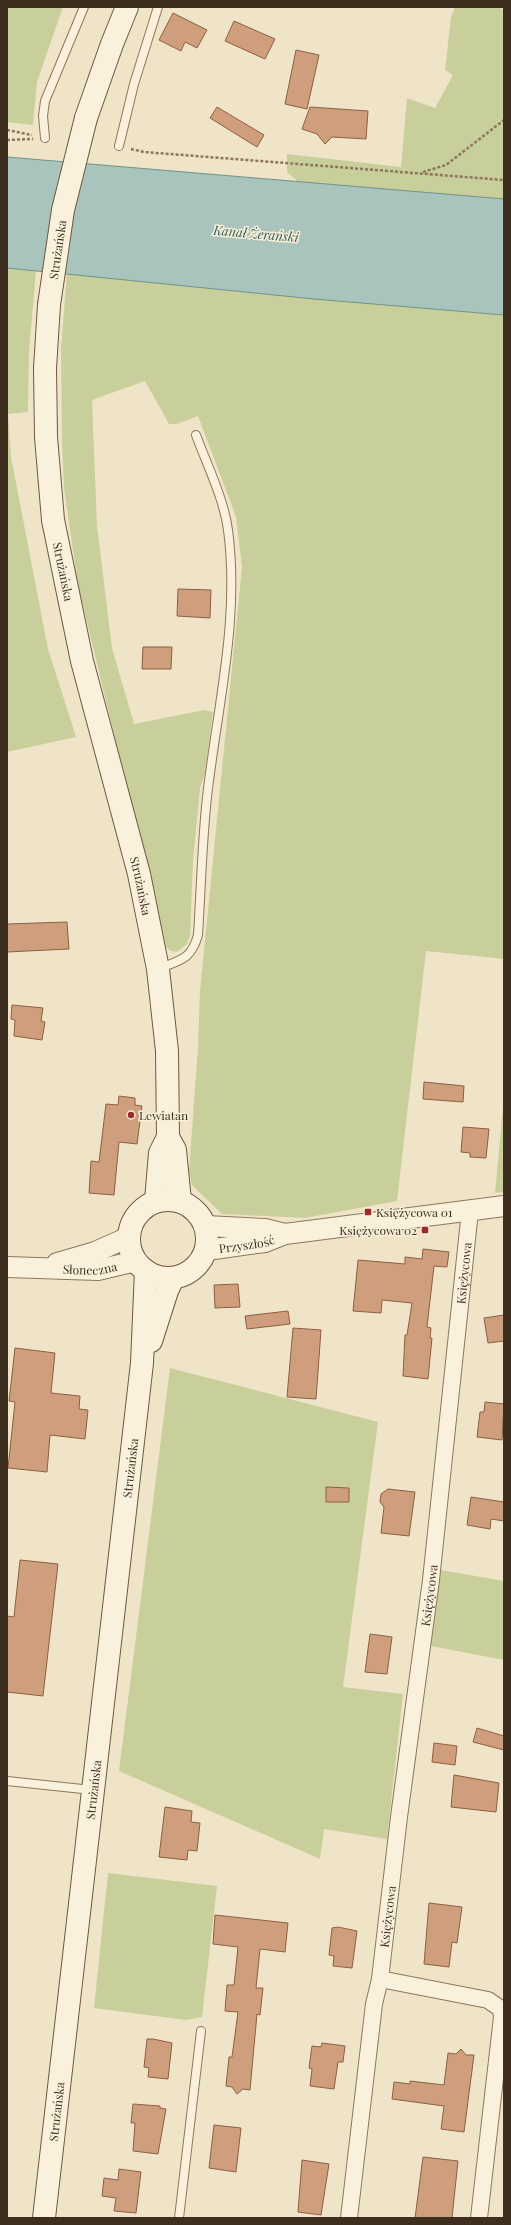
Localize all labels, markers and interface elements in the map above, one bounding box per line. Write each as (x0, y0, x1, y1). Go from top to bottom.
street label: Strużańska (45, 219, 69, 280)
water label: Kanał Żerański (212, 221, 300, 245)
street label: Strużańska (50, 541, 77, 602)
street label: Strużańska (127, 855, 155, 917)
place label: Lewiatan (139, 1107, 188, 1123)
marker: Lewiatan (126, 1110, 136, 1120)
place label: Księżycowa 01 (376, 1204, 453, 1220)
marker: Księżycowa 01 (363, 1207, 373, 1217)
place label: Księżycowa 02 (339, 1222, 417, 1238)
marker: Księżycowa 02 (420, 1225, 430, 1235)
street label: Przyszłość (218, 1231, 277, 1256)
street label: Księżycowa (452, 1241, 475, 1305)
street label: Słoneczna (63, 1258, 118, 1278)
street label: Strużańska (119, 1437, 141, 1499)
street label: Księżycowa (417, 1564, 441, 1627)
street label: Strużańska (82, 1759, 104, 1820)
street label: Księżycowa (376, 1885, 399, 1948)
street label: Strużańska (45, 2081, 68, 2142)

